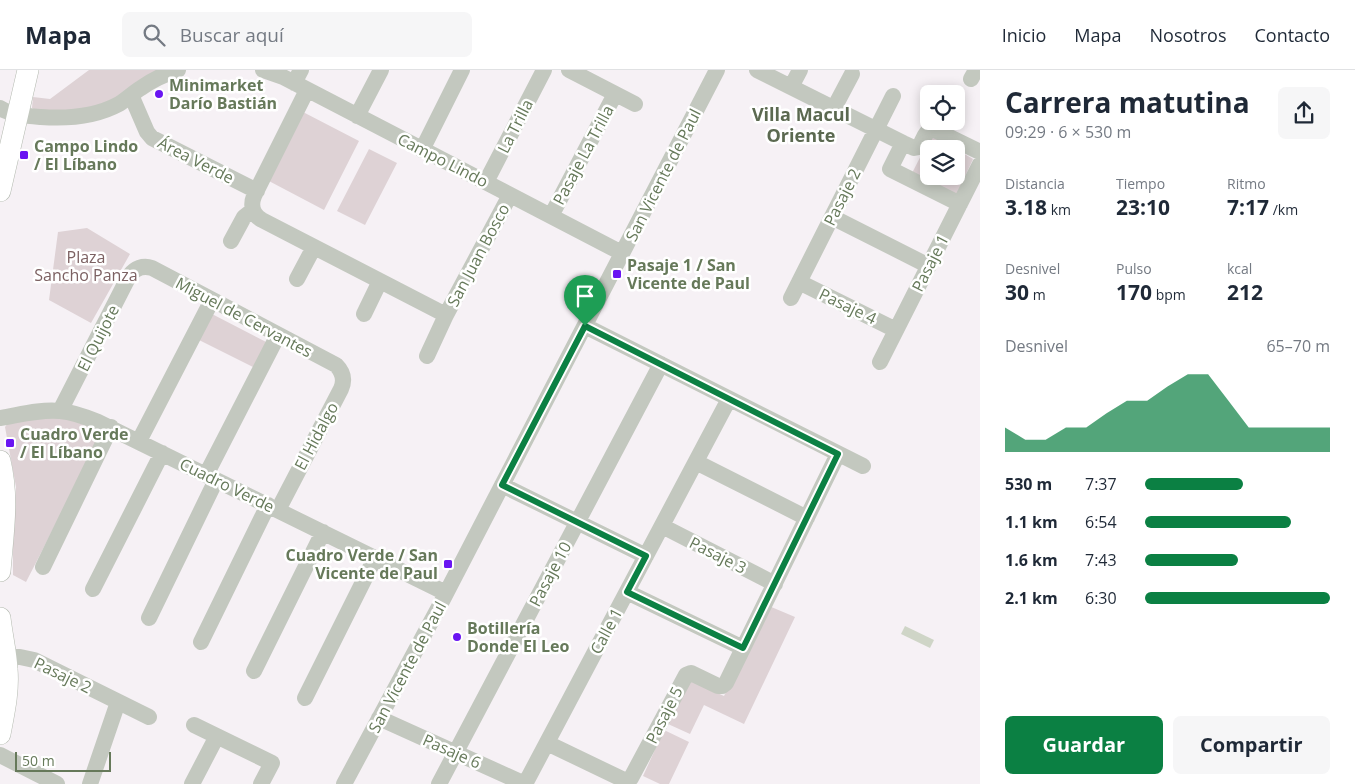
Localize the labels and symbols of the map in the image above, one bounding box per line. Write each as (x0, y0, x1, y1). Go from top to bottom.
place label: Minimarket Darío Bastián (169, 74, 277, 114)
marker: Minimarket Darío Bastián (153, 88, 165, 100)
street label: La Trilla (492, 95, 538, 157)
street label: Pasaje La Trilla (547, 101, 619, 209)
district label: Villa Macul Oriente (752, 102, 850, 147)
street label: San Vicente de Paul (620, 105, 706, 245)
street label: Campo Lindo (394, 128, 492, 192)
street label: Área Verde (154, 131, 238, 189)
place label: Campo Lindo / El Líbano (34, 135, 138, 175)
marker: Campo Lindo / El Líbano (18, 149, 30, 161)
street label: Pasaje 2 (818, 165, 866, 229)
street label: San Juan Bosco (442, 200, 514, 310)
street label: Pasaje 1 (906, 231, 954, 295)
park label: Plaza Sancho Panza (34, 246, 138, 286)
place label: Pasaje 1 / San Vicente de Paul (627, 254, 750, 294)
marker: Pasaje 1 / San Vicente de Paul (611, 268, 623, 280)
street label: Miguel de Cervantes (172, 272, 316, 362)
pin (564, 275, 606, 326)
street label: Pasaje 4 (816, 283, 880, 329)
street label: El Quijote (72, 301, 124, 375)
street label: El Hidalgo (289, 398, 343, 474)
place label: Cuadro Verde / El Líbano (20, 423, 129, 463)
marker: Cuadro Verde / El Líbano (4, 437, 16, 449)
street label: Cuadro Verde (176, 453, 278, 517)
street label: Pasaje 3 (686, 531, 750, 579)
street label: Pasaje 10 (524, 538, 576, 610)
place label: Cuadro Verde / San Vicente de Paul (286, 544, 438, 584)
marker: Cuadro Verde / San Vicente de Paul (442, 558, 454, 570)
street label: San Vicente de Paul (363, 597, 451, 737)
street label: Calle 1 (585, 604, 627, 658)
place label: Botillería Donde El Leo (467, 617, 569, 657)
marker: Botillería Donde El Leo (451, 631, 463, 643)
street label: Pasaje 2 (31, 652, 95, 698)
street label: Pasaje 5 (640, 683, 688, 747)
street label: Pasaje 6 (419, 728, 485, 774)
scale bar (15, 749, 111, 772)

